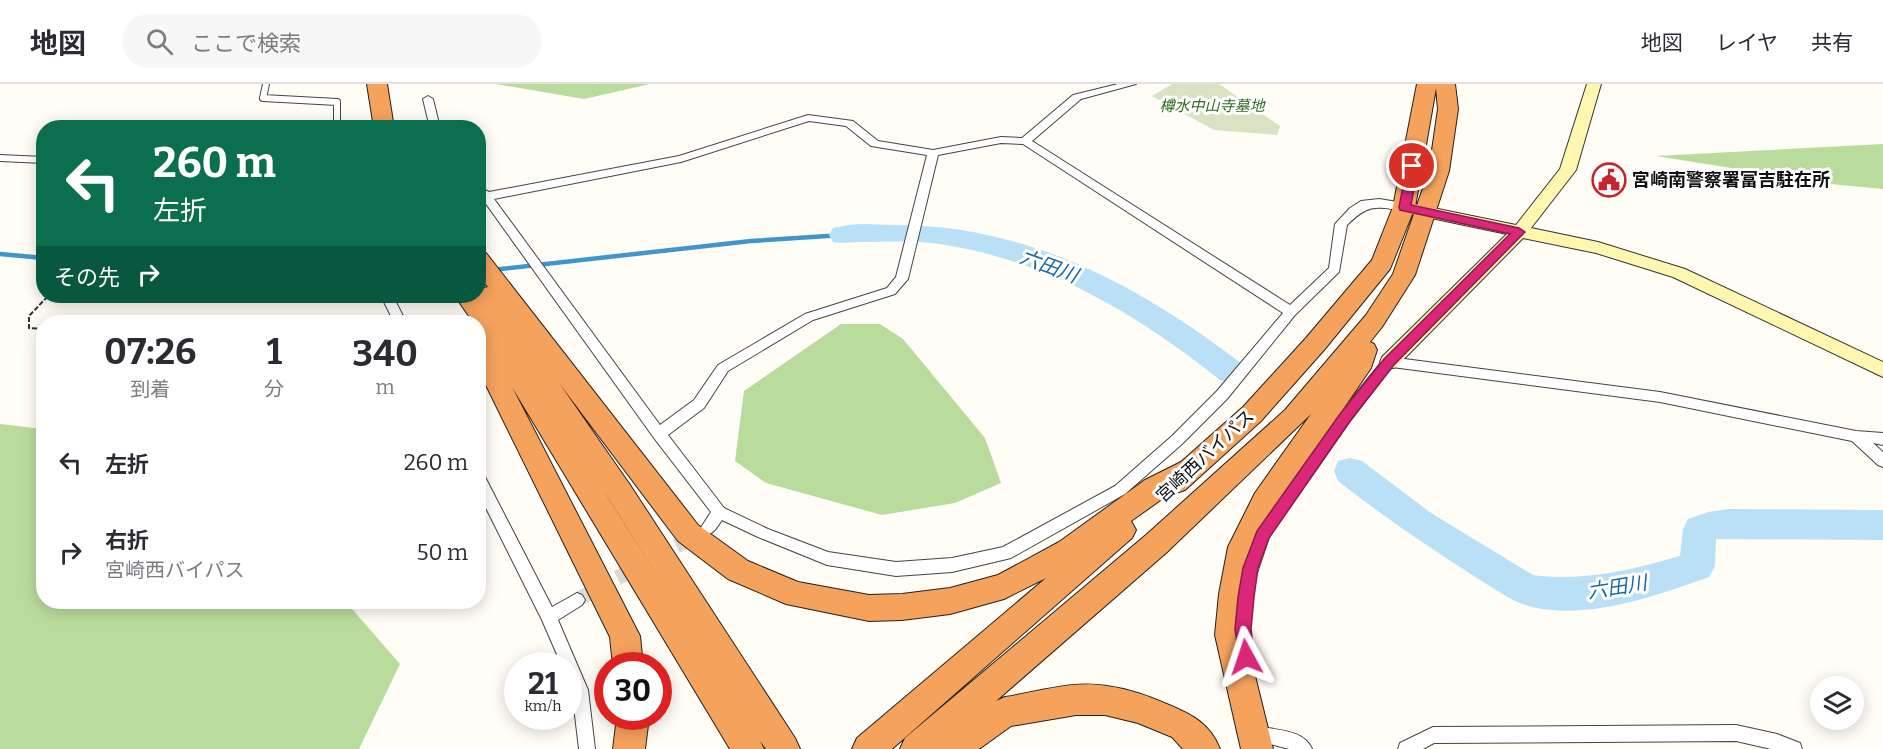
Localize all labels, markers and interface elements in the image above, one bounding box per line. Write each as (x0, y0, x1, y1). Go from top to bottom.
search box (122, 14, 542, 68)
icon: search (143, 25, 176, 58)
text: 地図 (30, 27, 86, 60)
text: ここで検索 (191, 30, 301, 57)
text: 地図 (1641, 30, 1683, 56)
text: レイヤ (1716, 30, 1778, 56)
text: 共有 (1811, 30, 1853, 56)
park label: 樽水中山寺墓地 (1159, 97, 1266, 115)
text: 260 m (153, 138, 276, 188)
pin (1386, 140, 1437, 191)
icon: left (54, 144, 132, 222)
icon: arrive (1395, 149, 1428, 182)
public building icon: 宮崎南警察署富吉駐在所 (1591, 162, 1627, 198)
place label: 宮崎南警察署富吉駐在所 (1632, 169, 1830, 191)
text: 左折 (153, 195, 207, 227)
water label: 六田川 (1017, 244, 1083, 288)
icon: right (132, 258, 165, 291)
text: その先 (54, 264, 120, 291)
text: 07:26 (104, 330, 196, 374)
text: 1 (267, 330, 282, 374)
text: 340 (352, 332, 418, 376)
text: m (376, 375, 395, 399)
text: 到着 (130, 377, 170, 401)
text: 分 (264, 377, 284, 401)
street label: 宮崎西バイパス (1152, 405, 1258, 507)
icon: left (54, 446, 87, 479)
text: 260 m (404, 449, 468, 476)
text: 左折 (105, 451, 149, 478)
text: 右折 (105, 527, 149, 554)
icon: right (54, 536, 87, 569)
text: 50 m (417, 539, 468, 566)
text: 宮崎西バイパス (105, 558, 245, 582)
water label: 六田川 (1585, 570, 1650, 604)
position arrow (1214, 625, 1278, 689)
speed limit sign: 30 (594, 652, 672, 730)
text: 21 (528, 666, 558, 702)
map controls (1810, 676, 1864, 730)
button: layers (1810, 676, 1864, 730)
text: km/h (524, 697, 562, 715)

